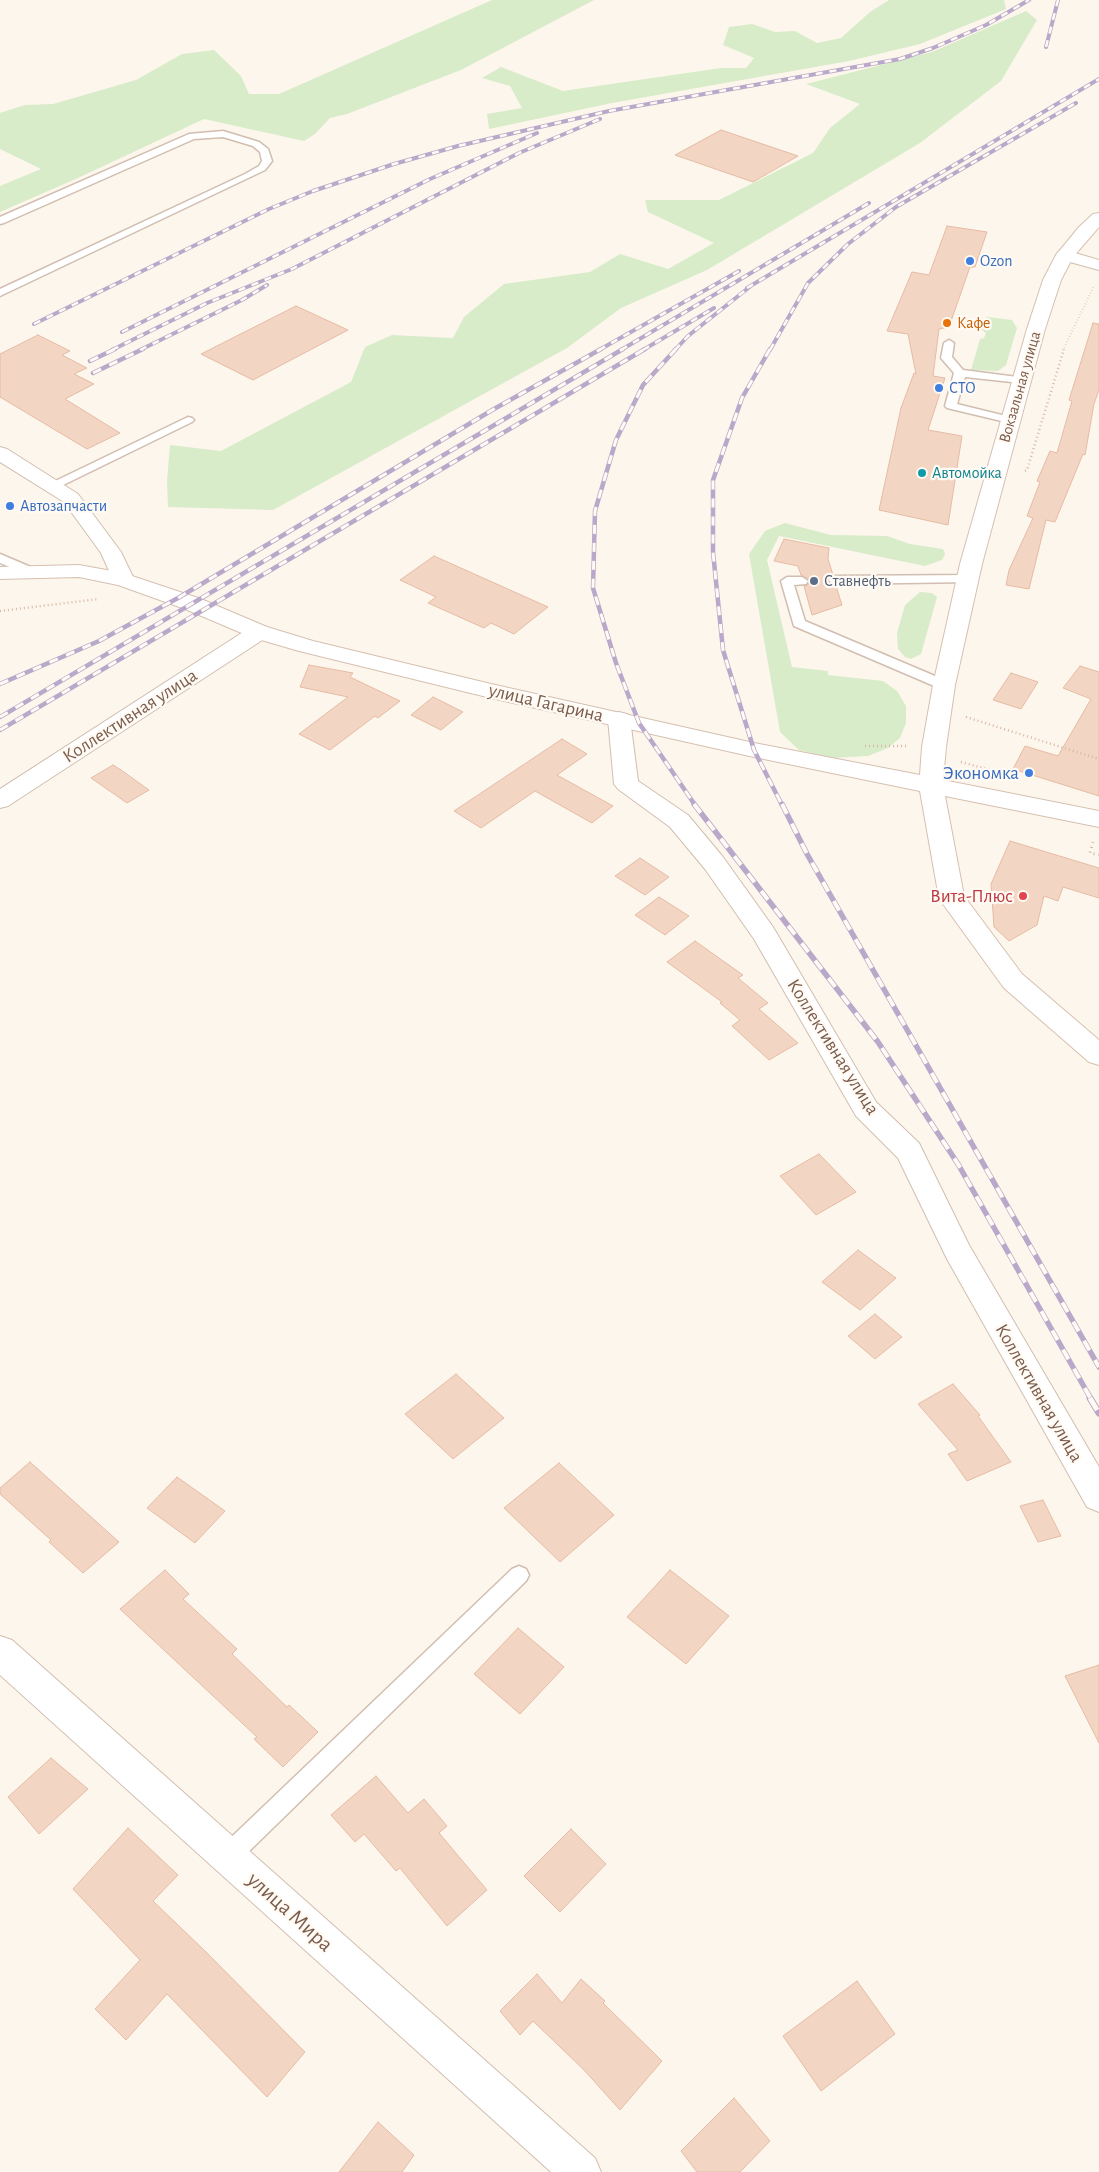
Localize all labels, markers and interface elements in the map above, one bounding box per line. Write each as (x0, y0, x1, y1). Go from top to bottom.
place label: Ozon (980, 251, 1012, 271)
marker: Ozon (964, 255, 976, 267)
place label: Кафе (957, 313, 990, 333)
marker: Кафе (941, 317, 953, 329)
street label: Вокзальная улица (995, 329, 1045, 445)
place label: СТО (949, 378, 976, 398)
marker: СТО (933, 382, 945, 394)
place label: Автомойка (932, 463, 1002, 483)
marker: Автомойка (916, 467, 928, 479)
place label: Автозапчасти (20, 496, 107, 516)
marker: Автозапчасти (4, 500, 16, 512)
place label: Ставнефть (824, 571, 891, 591)
marker: Ставнефть (808, 575, 820, 587)
street label: Коллективная улица (58, 664, 202, 768)
street label: улица Гагарина (487, 679, 605, 727)
place label: Экономка (943, 762, 1019, 784)
marker: Экономка (1023, 767, 1035, 779)
place label: Вита-Плюс (930, 885, 1013, 907)
marker: Вита-Плюс (1017, 890, 1029, 902)
street label: Коллективная улица (782, 975, 884, 1119)
street label: Коллективная улица (990, 1320, 1088, 1466)
street label: улица Мира (242, 1866, 338, 1958)

